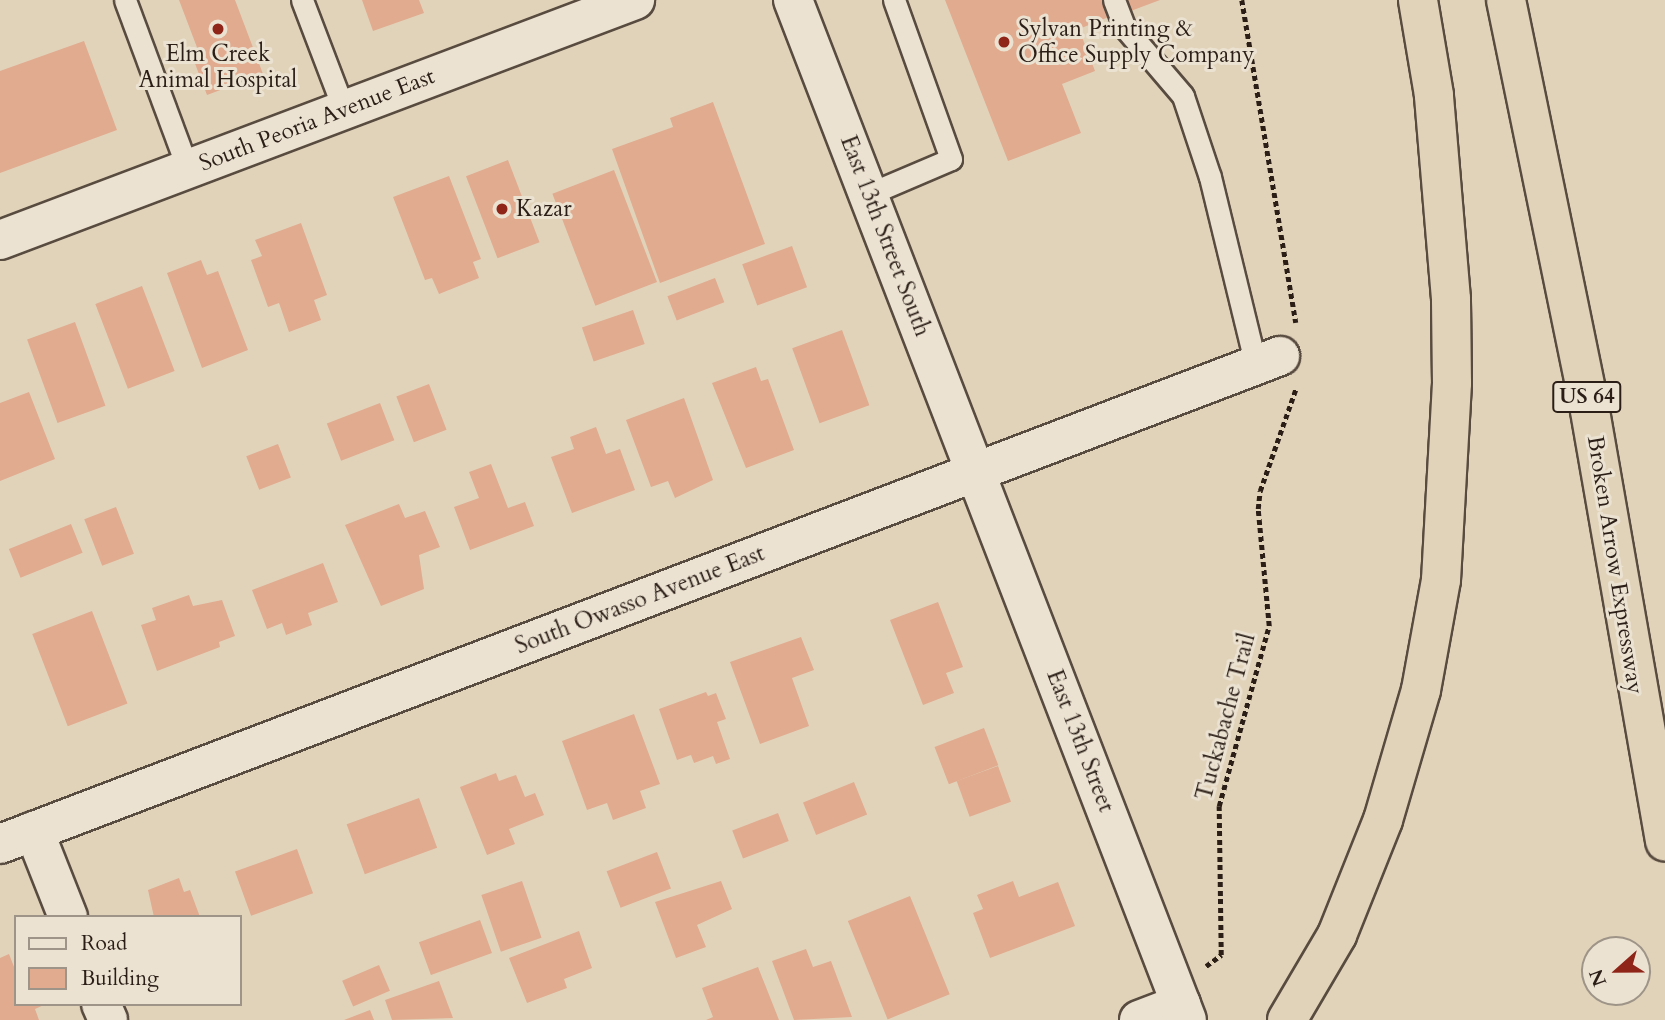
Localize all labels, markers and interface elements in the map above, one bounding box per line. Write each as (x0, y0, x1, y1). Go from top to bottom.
place label: Sylvan Printing & Office Supply Company (1018, 15, 1255, 69)
marker: Elm Creek Animal Hospital (210, 21, 226, 37)
marker: Sylvan Printing & Office Supply Company (996, 34, 1012, 50)
place label: Elm Creek Animal Hospital (139, 40, 297, 94)
street label: South Peoria Avenue East (195, 62, 439, 178)
street label: East 13th Street South (834, 132, 936, 340)
place label: Kazar (516, 195, 572, 223)
marker: Kazar (494, 201, 510, 217)
road number: US 64 (1552, 380, 1622, 414)
street label: Broken Arrow Expressway (1581, 434, 1649, 696)
street label: South Owasso Avenue East (511, 540, 769, 660)
street label: Tuckabache Trail (1190, 630, 1262, 804)
street label: East 13th Street (1040, 666, 1120, 816)
legend (14, 915, 242, 1006)
text: Road (81, 929, 127, 958)
north arrow (1581, 936, 1651, 1006)
text: Building (81, 964, 159, 993)
text: N (1583, 965, 1613, 990)

